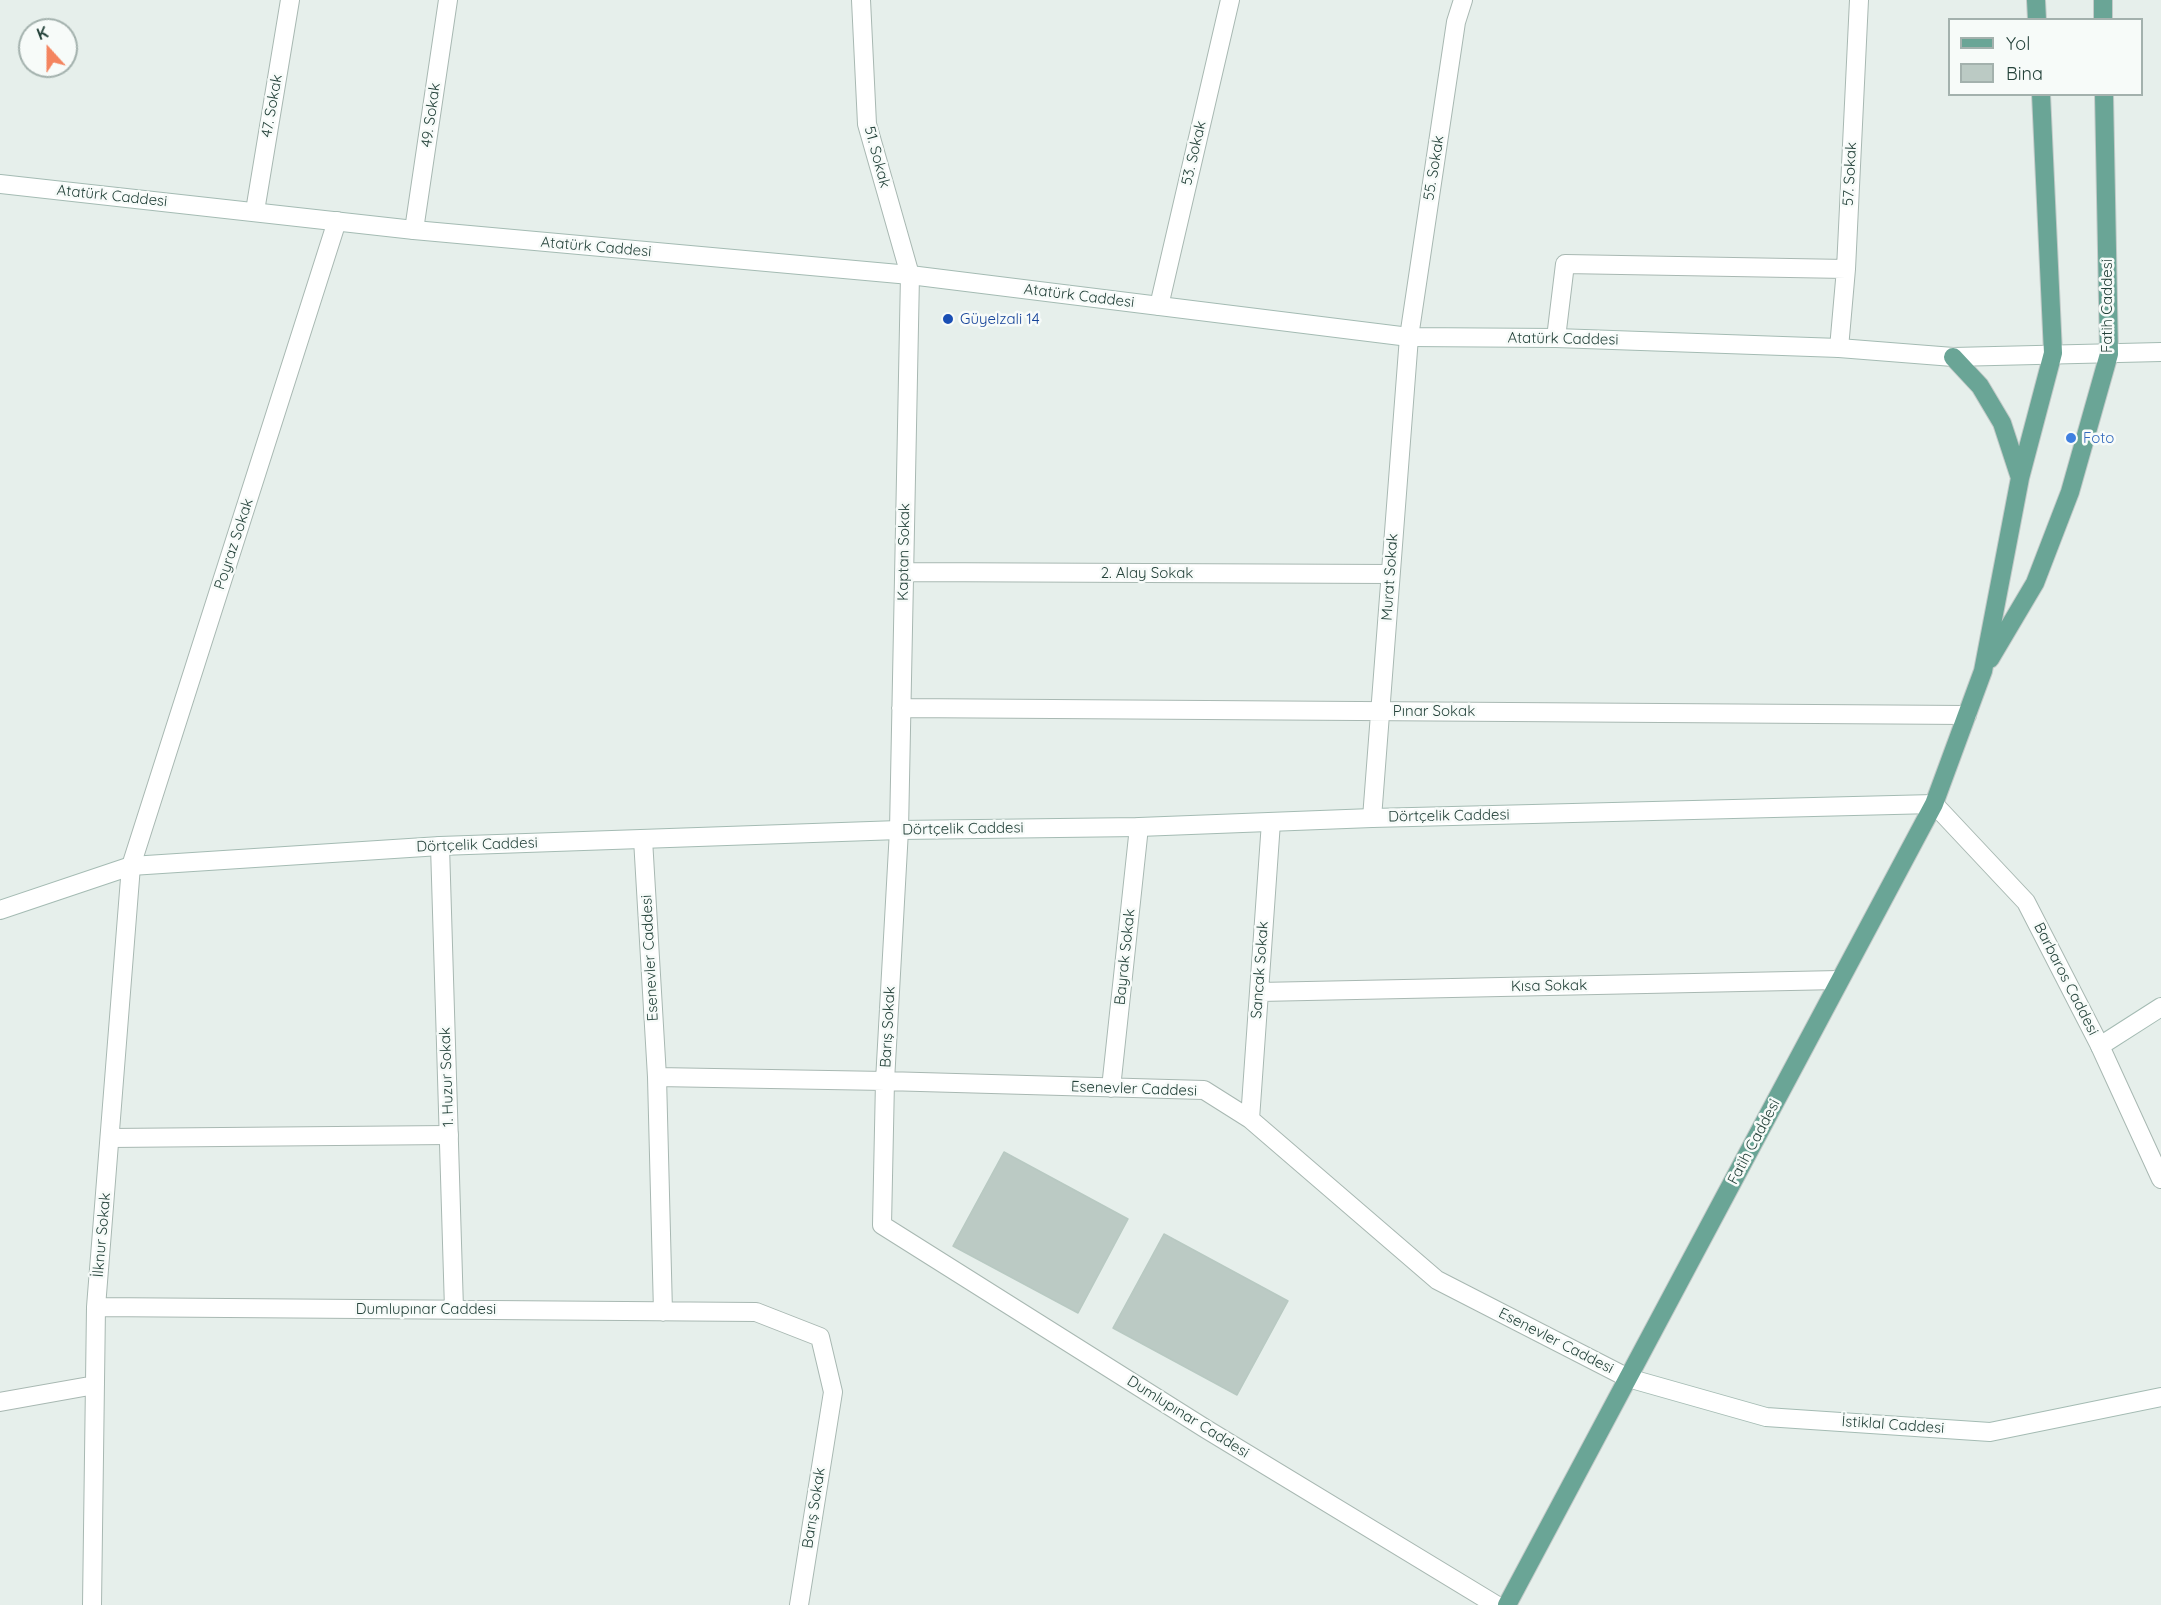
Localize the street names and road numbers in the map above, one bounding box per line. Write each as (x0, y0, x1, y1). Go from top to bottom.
street label: 47. Sokak (258, 73, 286, 139)
street label: 49. Sokak (418, 82, 444, 148)
street label: 53. Sokak (1178, 119, 1210, 187)
street label: 51. Sokak (860, 124, 894, 190)
street label: 55. Sokak (1420, 134, 1448, 202)
street label: 57. Sokak (1839, 141, 1861, 207)
street label: Atatürk Caddesi (56, 181, 168, 211)
street label: Atatürk Caddesi (540, 233, 652, 261)
street label: Fatih Caddesi (2098, 259, 2116, 353)
street label: Atatürk Caddesi (1023, 280, 1135, 312)
street label: Atatürk Caddesi (1507, 329, 1619, 349)
street label: Poyraz Sokak (211, 496, 257, 592)
street label: Kaptan Sokak (894, 503, 914, 601)
street label: Murat Sokak (1378, 533, 1402, 621)
street label: 2. Alay Sokak (1101, 564, 1193, 582)
street label: Pınar Sokak (1393, 702, 1475, 720)
street label: Dörtçelik Caddesi (1388, 806, 1510, 826)
street label: Dörtçelik Caddesi (902, 819, 1024, 839)
street label: Dörtçelik Caddesi (416, 834, 538, 856)
street label: Esenevler Caddesi (638, 894, 662, 1022)
street label: Bayrak Sokak (1111, 908, 1139, 1006)
street label: Barbaros Caddesi (2030, 920, 2102, 1038)
street label: Sancak Sokak (1248, 921, 1272, 1019)
street label: Kısa Sokak (1511, 976, 1587, 996)
street label: Barış Sokak (877, 986, 899, 1068)
street label: 1. Huzur Sokak (436, 1027, 458, 1127)
street label: Esenevler Caddesi (1070, 1078, 1198, 1100)
street label: Fatih Caddesi (1724, 1096, 1784, 1188)
street label: İlknur Sokak (89, 1192, 115, 1278)
street label: Dumlupınar Caddesi (356, 1300, 496, 1318)
street label: Esenevler Caddesi (1496, 1304, 1616, 1378)
street label: Dumlupınar Caddesi (1124, 1372, 1252, 1462)
street label: İstiklal Caddesi (1841, 1412, 1945, 1438)
street label: Barış Sokak (799, 1466, 829, 1550)

